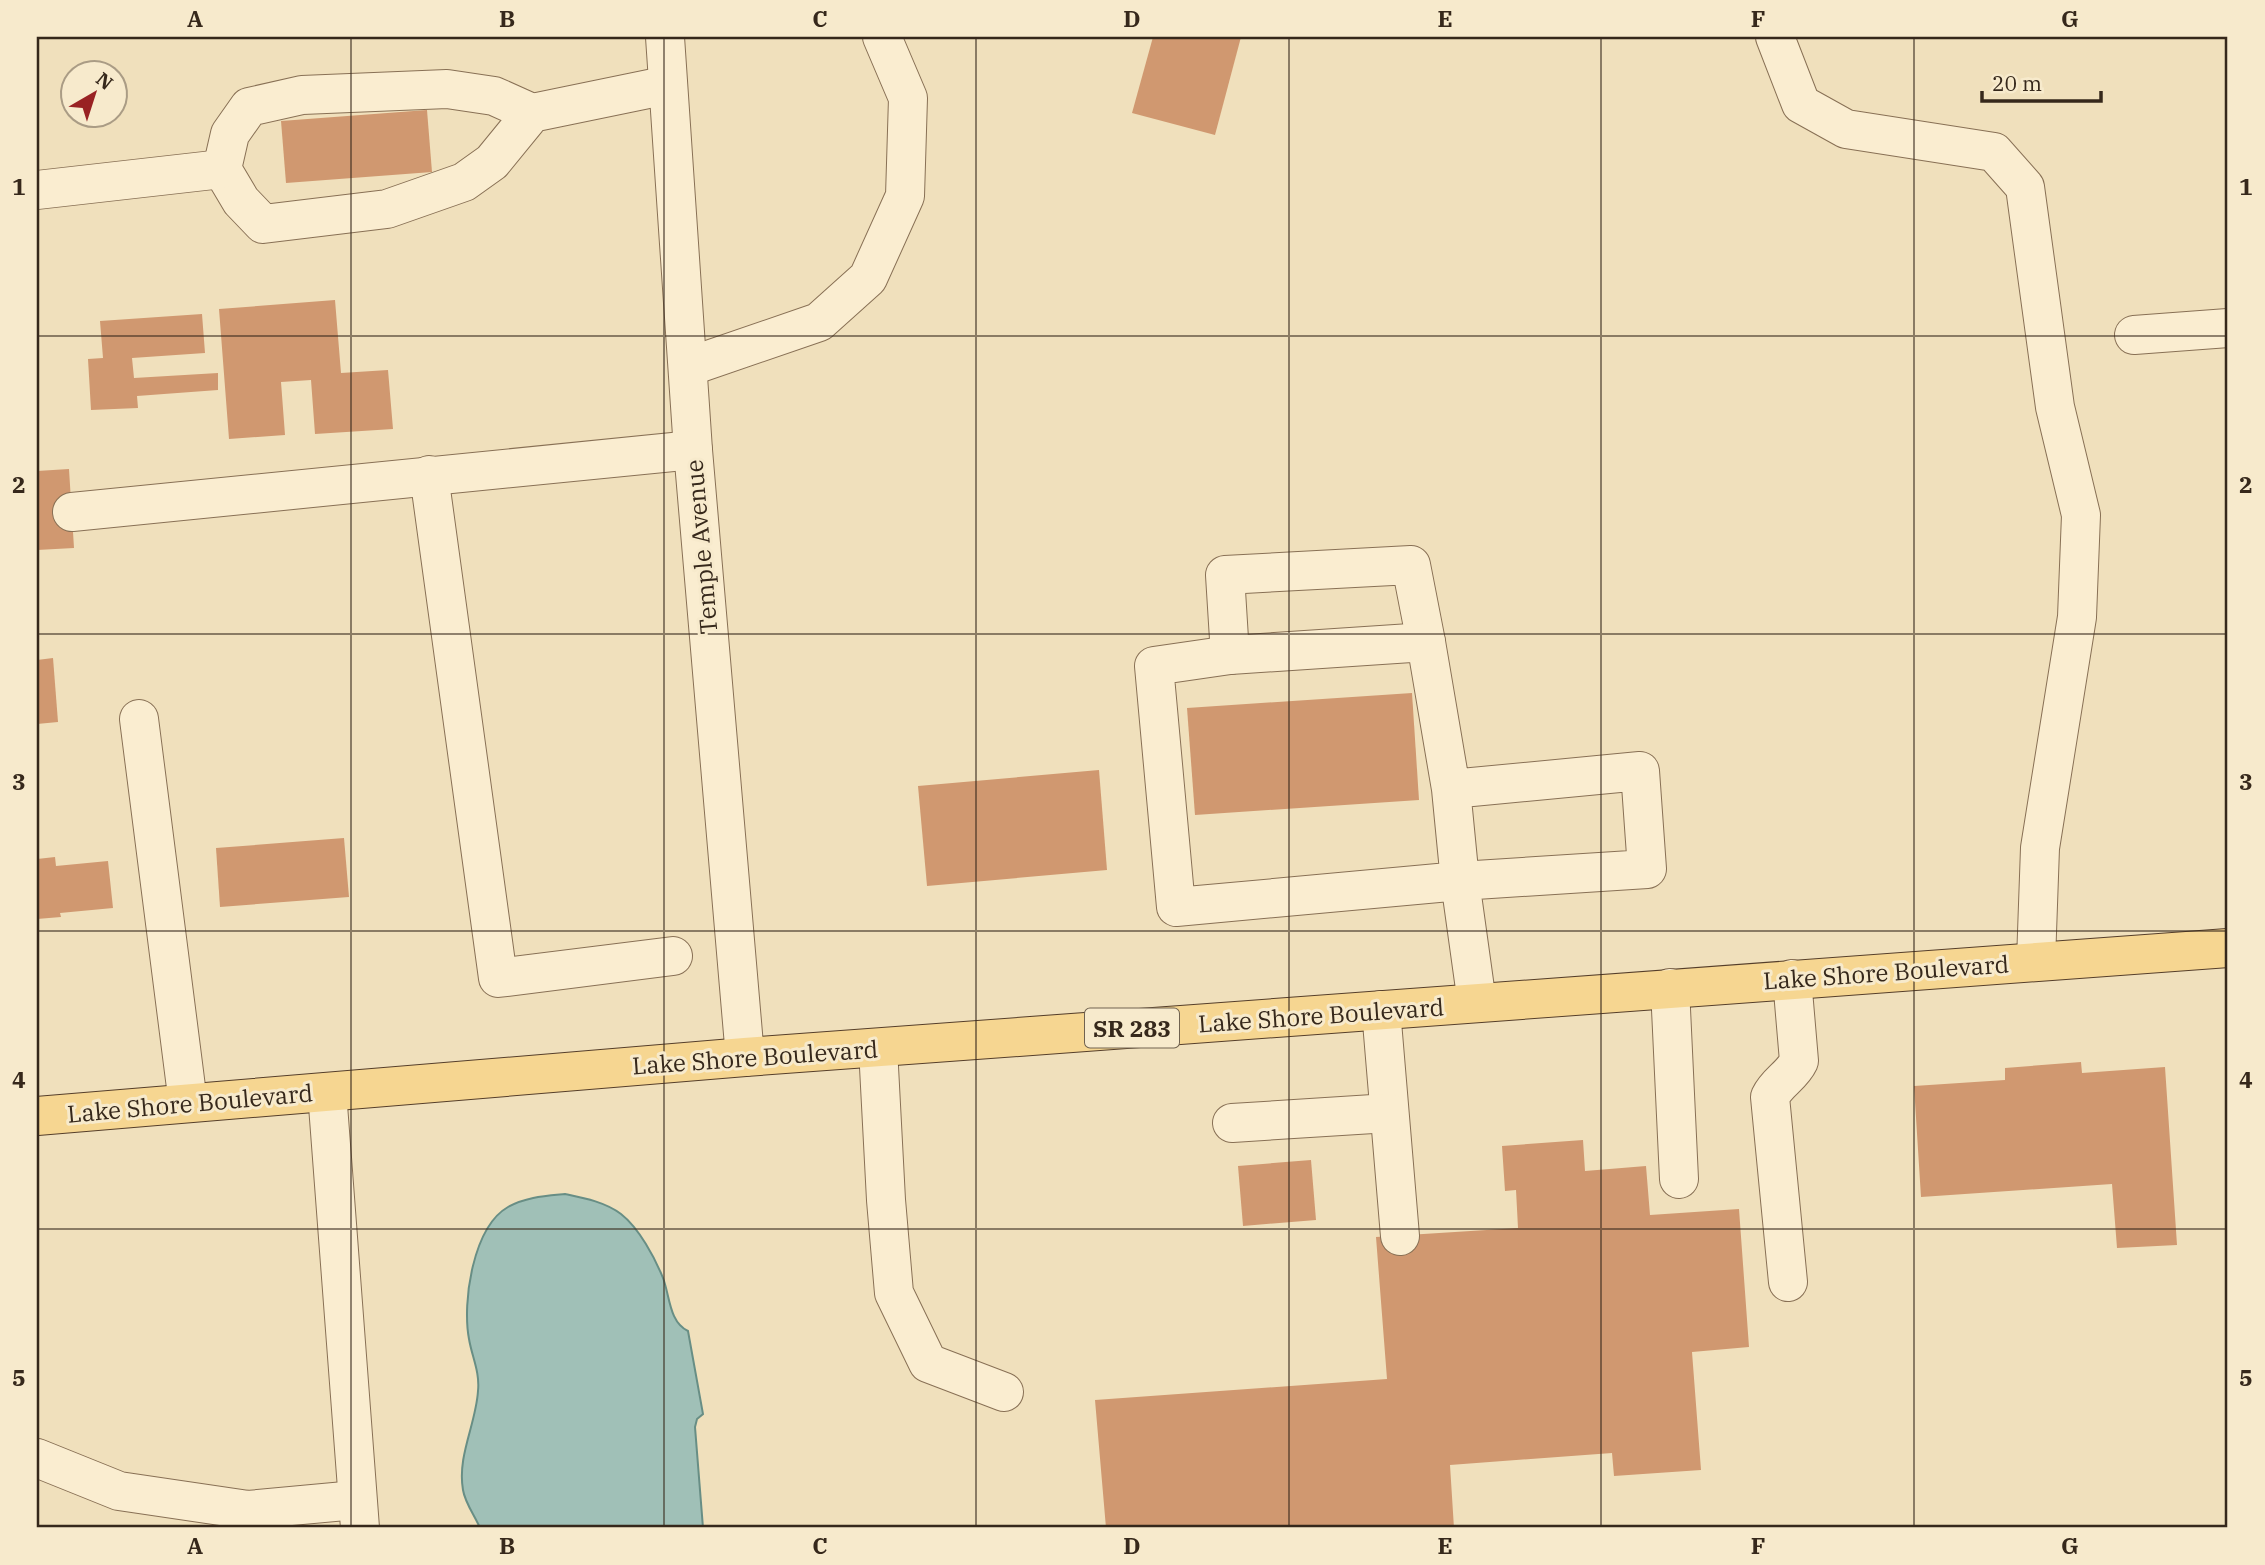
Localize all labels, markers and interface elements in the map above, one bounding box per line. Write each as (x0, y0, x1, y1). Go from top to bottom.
text: A (187, 3, 203, 33)
text: B (499, 3, 515, 33)
text: C (812, 3, 828, 33)
text: D (1123, 3, 1141, 33)
text: E (1437, 3, 1453, 33)
text: F (1751, 3, 1765, 33)
text: G (2061, 3, 2079, 33)
north arrow (60, 60, 130, 130)
scale bar (1982, 60, 2100, 104)
text: N (91, 67, 118, 95)
text: 20 m (1992, 69, 2042, 97)
text: 1 (12, 171, 26, 201)
text: 1 (2239, 171, 2253, 201)
street label: Temple Avenue (677, 458, 725, 636)
text: 2 (12, 469, 26, 499)
text: 2 (2239, 469, 2253, 499)
text: 3 (12, 766, 26, 796)
text: 3 (2239, 766, 2253, 796)
street label: Lake Shore Boulevard (1762, 947, 2010, 997)
street label: Lake Shore Boulevard (1197, 990, 1445, 1040)
road number: SR 283 (1085, 1009, 1179, 1048)
street label: Lake Shore Boulevard (631, 1032, 879, 1082)
text: 4 (12, 1064, 26, 1094)
text: 4 (2239, 1064, 2253, 1094)
street label: Lake Shore Boulevard (66, 1076, 314, 1130)
text: 5 (12, 1362, 26, 1392)
text: 5 (2239, 1362, 2253, 1392)
text: A (187, 1530, 203, 1560)
text: B (499, 1530, 515, 1560)
text: C (812, 1530, 828, 1560)
text: D (1123, 1530, 1141, 1560)
text: E (1437, 1530, 1453, 1560)
text: F (1751, 1530, 1765, 1560)
text: G (2061, 1530, 2079, 1560)

